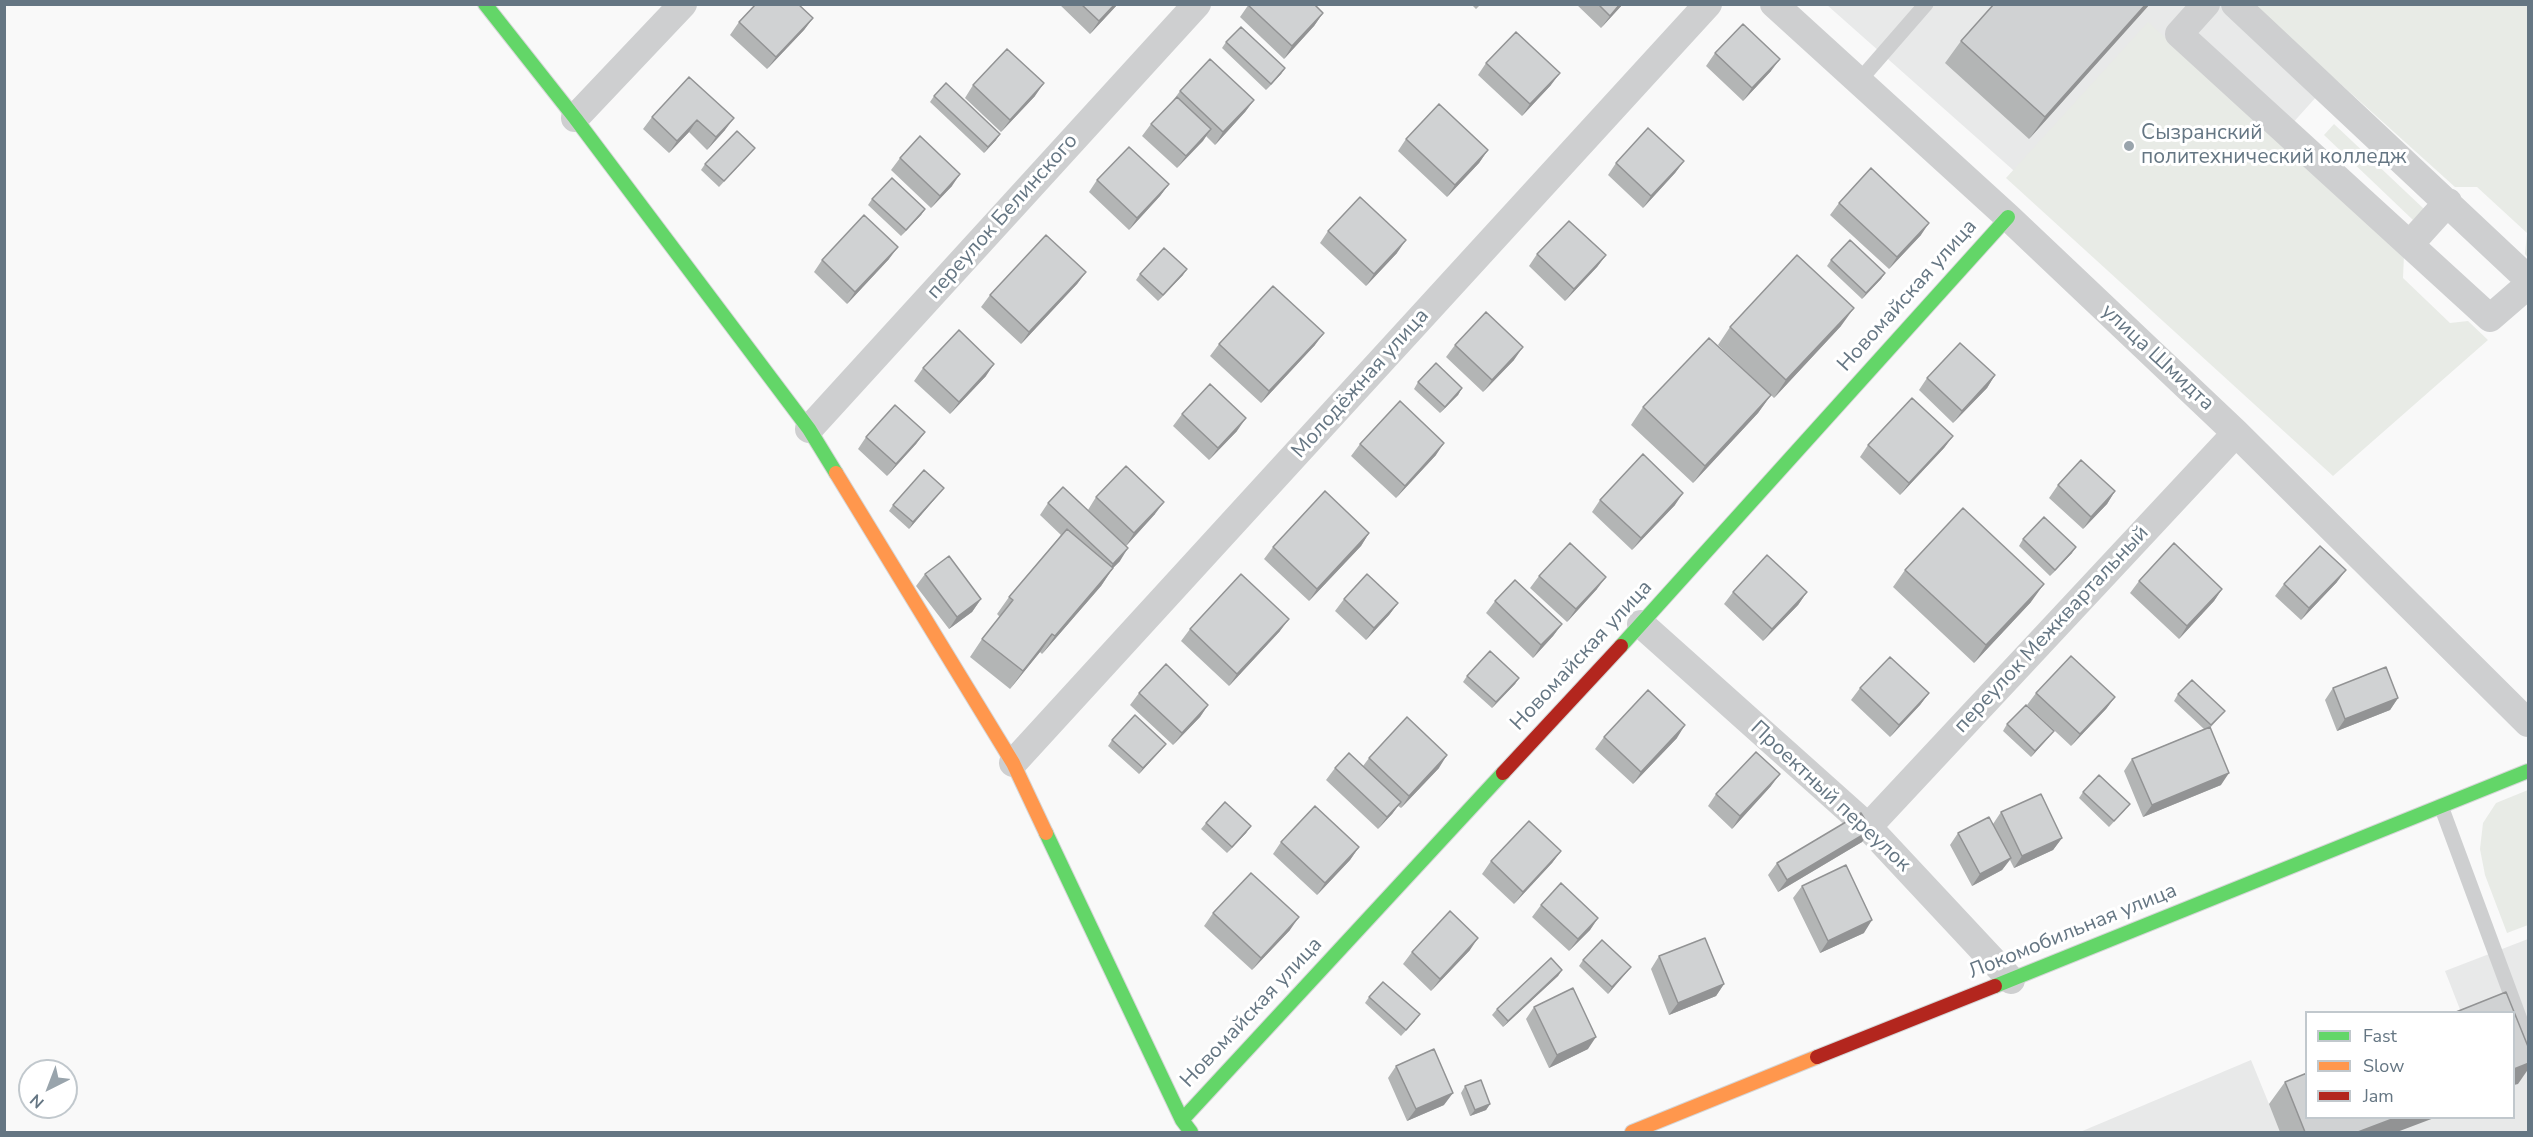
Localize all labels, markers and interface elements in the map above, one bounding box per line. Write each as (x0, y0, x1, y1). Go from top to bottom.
place label: Сызранский политехнический колледж (2141, 121, 2407, 171)
street label: переулок Белинского (922, 129, 1084, 305)
marker: Сызранский политехнический колледж (2122, 139, 2136, 153)
street label: Новомайская улица (1833, 215, 1983, 377)
street label: улица Шмидта (2095, 299, 2219, 417)
street label: Молодёжная улица (1287, 304, 1435, 464)
street label: переулок Межквартальный (1949, 521, 2155, 739)
street label: Новомайская улица (1506, 576, 1658, 736)
street label: Проектный переулок (1745, 716, 1915, 878)
street label: Локомобильная улица (1965, 879, 2181, 985)
street label: Новомайская улица (1176, 933, 1328, 1093)
legend (2305, 1011, 2515, 1119)
text: Fast (2363, 1024, 2397, 1048)
text: Slow (2363, 1054, 2404, 1078)
north arrow (18, 1059, 78, 1119)
text: Jam (2363, 1084, 2394, 1108)
text: N (25, 1089, 49, 1113)

